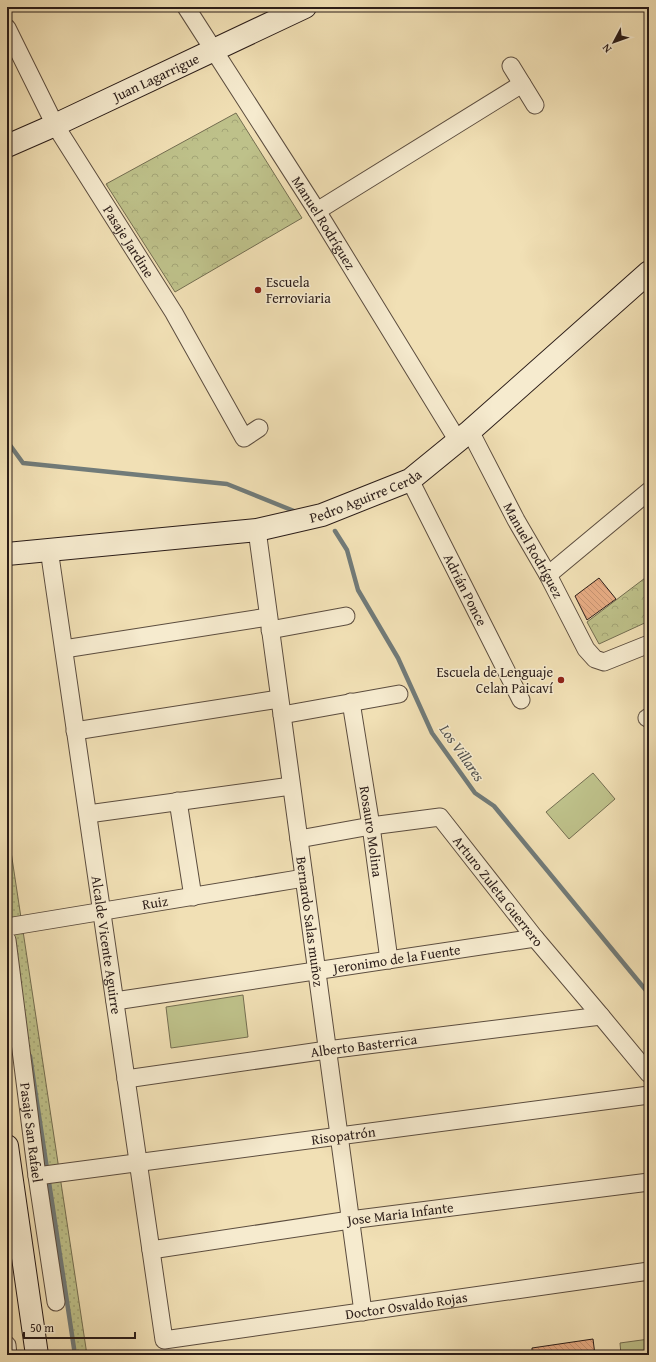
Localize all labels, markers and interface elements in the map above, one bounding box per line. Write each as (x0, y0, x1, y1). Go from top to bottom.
north arrow (594, 22, 634, 62)
text: N (598, 40, 615, 57)
street label: Juan Lagarrigue (108, 48, 203, 107)
street label: Manuel Rodríguez (287, 172, 361, 273)
street label: Pasaje Jardine (98, 201, 159, 282)
place label: Escuela Ferroviaria (266, 272, 331, 308)
marker: Escuela Ferroviaria (253, 285, 263, 295)
street label: Pedro Aguirre Cerda (308, 464, 426, 528)
street label: Manuel Rodríguez (499, 499, 568, 601)
street label: Adrián Ponce (439, 550, 492, 630)
place label: Escuela de Lenguaje Celan Paicaví (437, 662, 554, 698)
marker: Escuela de Lenguaje Celan Paicaví (556, 675, 566, 685)
water label: Los Villares (434, 719, 490, 786)
street label: Rosauro Molina (355, 784, 388, 879)
street label: Arturo Zuleta Guerrero (448, 832, 548, 951)
street label: Bernardo Salas muñoz (291, 855, 329, 988)
street label: Alcalde Vicente Aguirre (87, 874, 127, 1016)
street label: Ruiz (141, 891, 169, 915)
street label: Jeronimo de la Fuente (330, 939, 462, 978)
street label: Alberto Basterrica (309, 1029, 418, 1062)
street label: Pasaje San Rafael (15, 1081, 48, 1184)
street label: Risopatrón (310, 1121, 377, 1150)
street label: Jose Maria Infante (344, 1197, 455, 1231)
street label: Doctor Osvaldo Rojas (344, 1287, 469, 1324)
scale bar (24, 1314, 135, 1340)
text: 50 m (30, 1319, 54, 1336)

